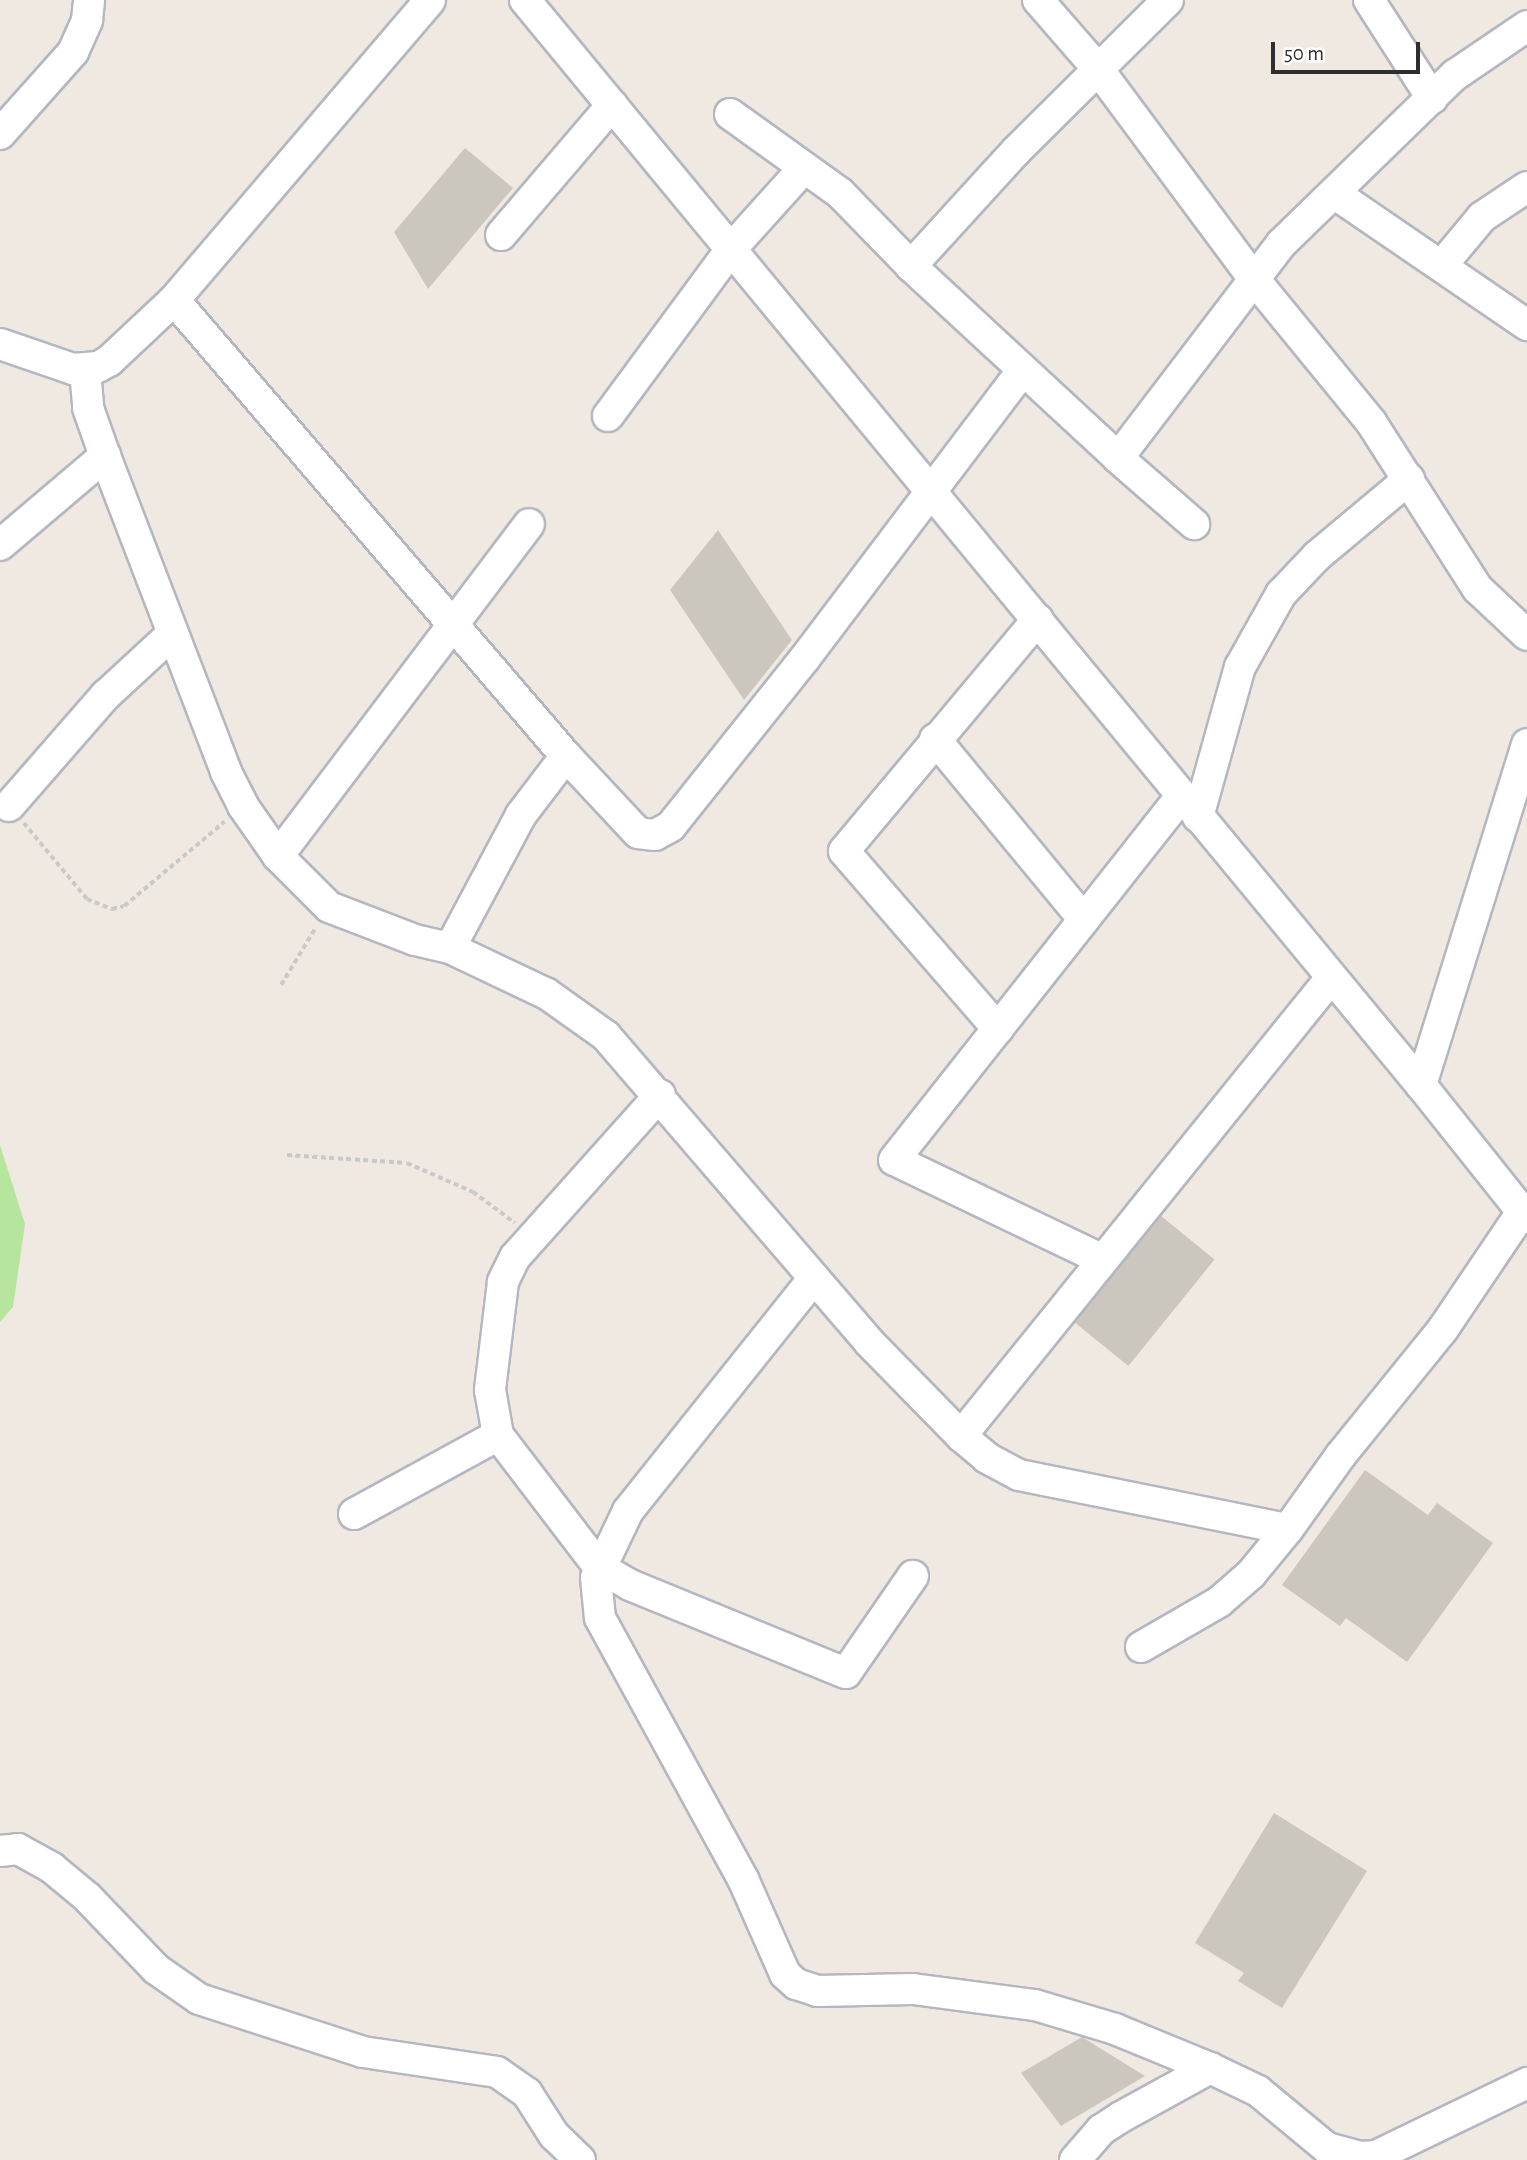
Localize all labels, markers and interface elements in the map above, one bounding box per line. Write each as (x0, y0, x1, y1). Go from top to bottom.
scale bar (1275, 28, 1424, 72)
text: 50 m (1284, 43, 1324, 64)

